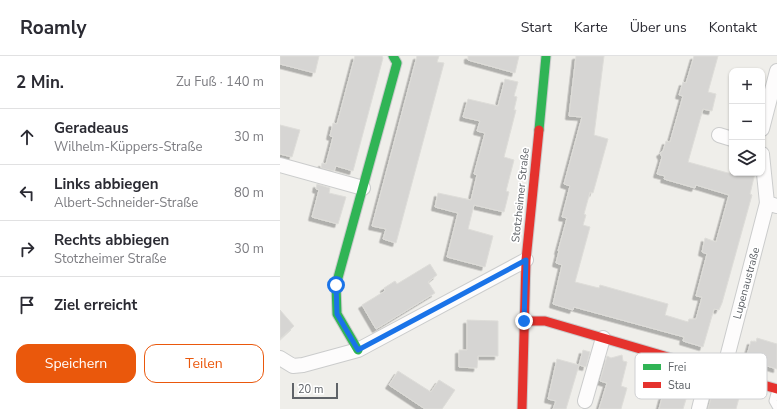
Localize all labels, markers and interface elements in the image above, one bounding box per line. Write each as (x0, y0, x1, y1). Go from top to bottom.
text: Roamly (20, 15, 87, 41)
text: Start (521, 18, 552, 37)
text: Karte (574, 18, 608, 37)
text: Über uns (630, 18, 687, 37)
text: Kontakt (709, 18, 757, 37)
map controls (729, 68, 765, 176)
button: + (729, 68, 765, 104)
text: 2 Min. (16, 71, 64, 94)
text: Zu Fuß · 140 m (176, 73, 264, 91)
button: − (729, 104, 765, 140)
text: Geradeaus (54, 118, 129, 138)
icon: ahead (16, 126, 38, 148)
text: 30 m (234, 128, 264, 146)
text: Wilhelm-Küppers-Straße (54, 138, 202, 156)
button: layers (729, 140, 765, 176)
street label: Stotzheimer Straße (508, 147, 533, 243)
text: Links abbiegen (54, 174, 158, 194)
icon: left (16, 182, 38, 204)
text: 80 m (234, 184, 264, 202)
text: Albert-Schneider-Straße (54, 194, 198, 212)
text: Rechts abbiegen (54, 230, 169, 250)
icon: right (16, 238, 38, 260)
text: 30 m (234, 240, 264, 258)
street label: Lupenaustraße (730, 245, 763, 321)
text: Stotzheimer Straße (54, 250, 166, 268)
route start (327, 276, 345, 294)
icon: arrive (16, 294, 38, 316)
text: Ziel erreicht (54, 295, 137, 315)
route end (515, 312, 533, 330)
button: Speichern (16, 344, 136, 383)
button: Teilen (144, 344, 264, 383)
legend (635, 353, 767, 399)
text: Frei (668, 360, 686, 375)
text: Stau (668, 378, 691, 393)
scale bar (292, 381, 338, 400)
text: 20 m (298, 382, 323, 397)

